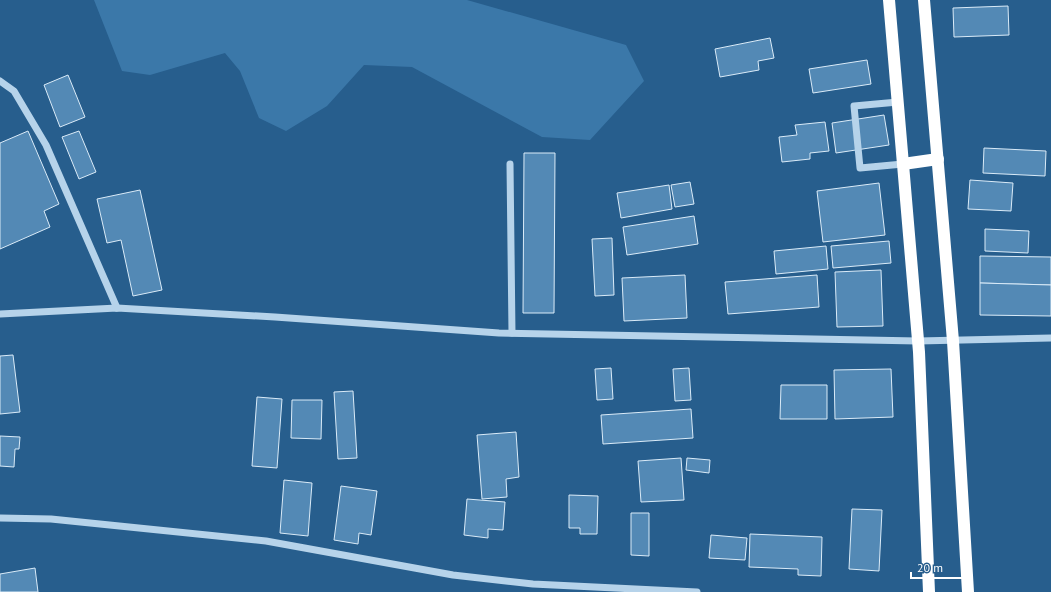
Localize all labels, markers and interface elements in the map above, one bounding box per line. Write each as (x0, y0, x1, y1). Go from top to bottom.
scale bar (911, 554, 967, 580)
text: 20 m (917, 560, 943, 575)

